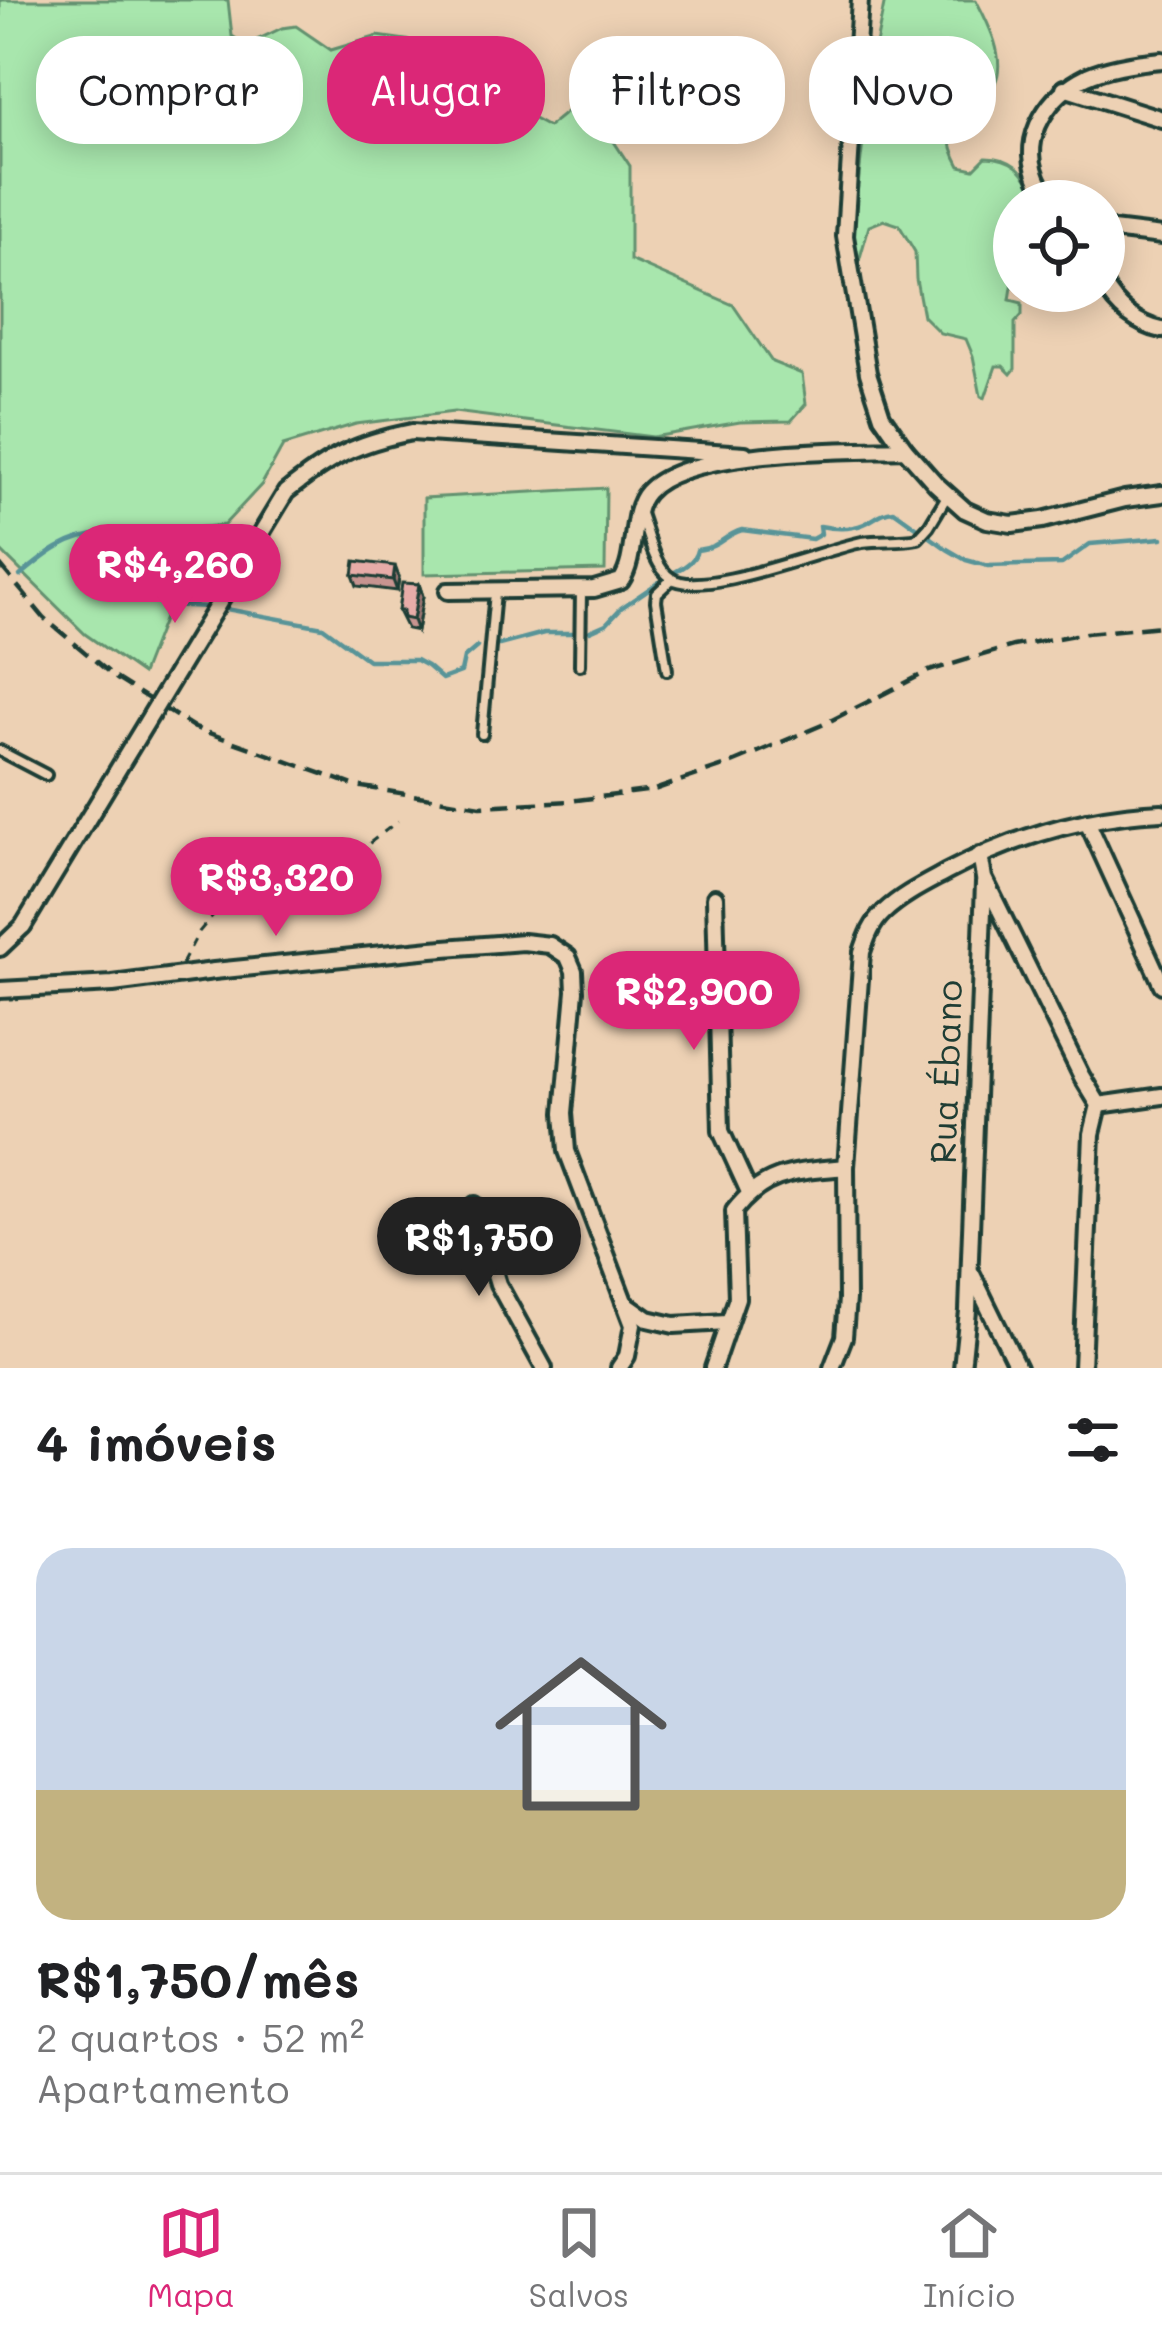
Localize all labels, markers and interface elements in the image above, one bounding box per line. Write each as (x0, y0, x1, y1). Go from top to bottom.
chip: Comprar (36, 36, 303, 144)
chip: Alugar (327, 36, 545, 144)
chip: Filtros (569, 36, 785, 144)
chip: Novo (809, 36, 996, 144)
map controls (993, 180, 1125, 312)
button: locate (993, 180, 1125, 312)
pin: R$4,260 (64, 524, 286, 626)
text: R$4,260 (96, 537, 254, 588)
pin: R$3,320 (165, 837, 387, 939)
text: R$3,320 (198, 850, 354, 901)
pin: R$2,900 (583, 951, 805, 1053)
text: R$2,900 (615, 964, 773, 1015)
street label: Rua Ébano (918, 979, 971, 1165)
pin: R$1,750 (368, 1197, 590, 1299)
text: R$1,750 (404, 1210, 554, 1261)
text: 4 imóveis (36, 1407, 276, 1474)
icon: filters (1060, 1407, 1126, 1473)
icon: home (473, 1626, 689, 1842)
text: R$1,750/mês (36, 1944, 359, 2011)
text: 2 quartos · 52 m² (36, 2011, 364, 2062)
text: Apartamento (36, 2062, 290, 2113)
tab: Mapa (147, 2200, 235, 2315)
tab: Salvos (529, 2200, 629, 2315)
tab: Início (923, 2200, 1015, 2315)

